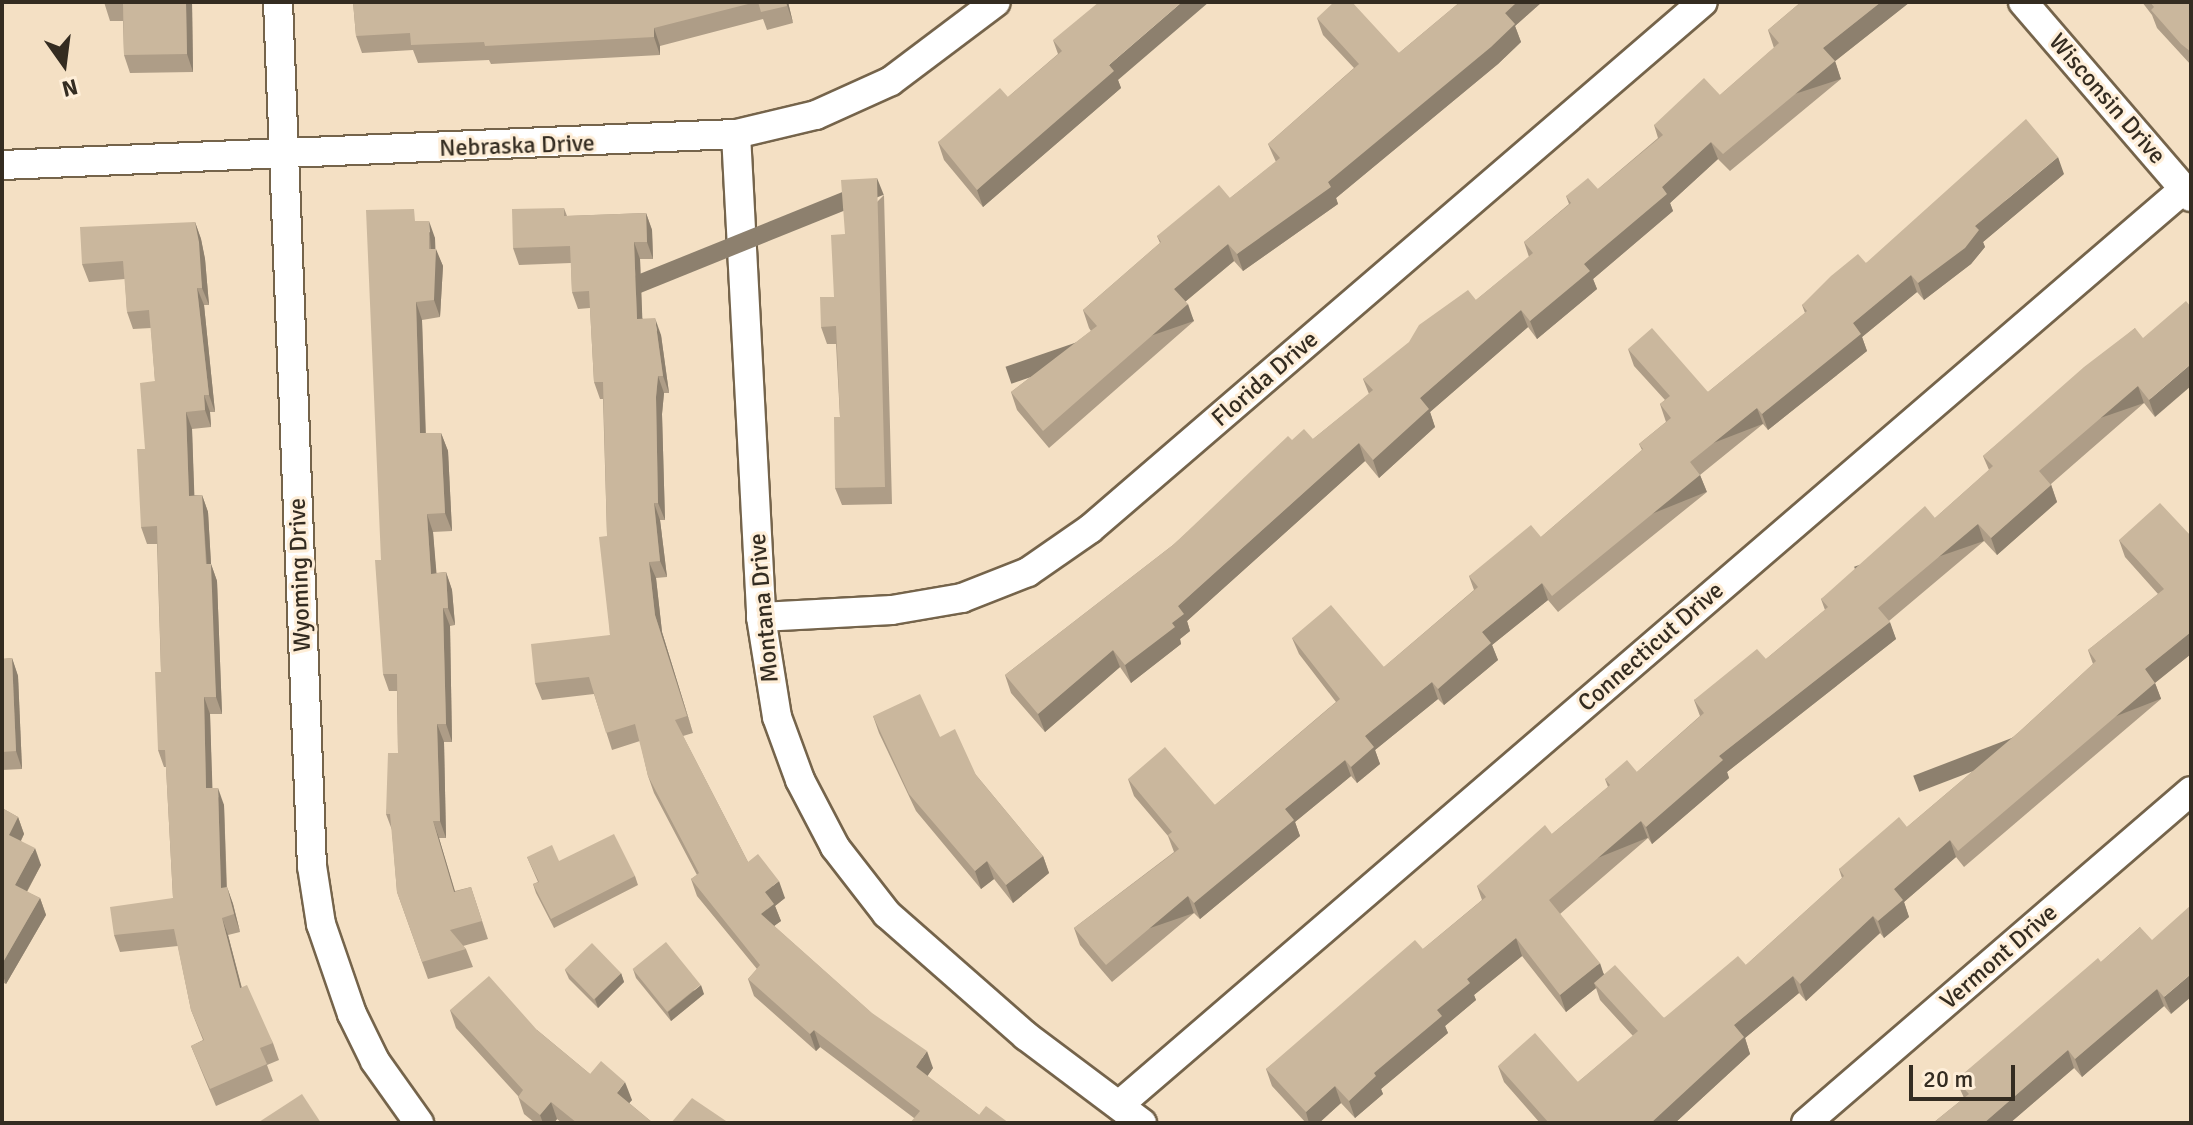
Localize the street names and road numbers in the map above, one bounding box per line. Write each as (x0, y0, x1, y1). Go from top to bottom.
street label: Wisconsin Drive (2043, 28, 2171, 170)
street label: Nebraska Drive (439, 129, 595, 163)
street label: Florida Drive (1206, 325, 1324, 433)
street label: Wyoming Drive (283, 498, 317, 652)
street label: Montana Drive (743, 532, 785, 684)
street label: Connecticut Drive (1572, 576, 1730, 718)
street label: Vermont Drive (1935, 898, 2063, 1016)

